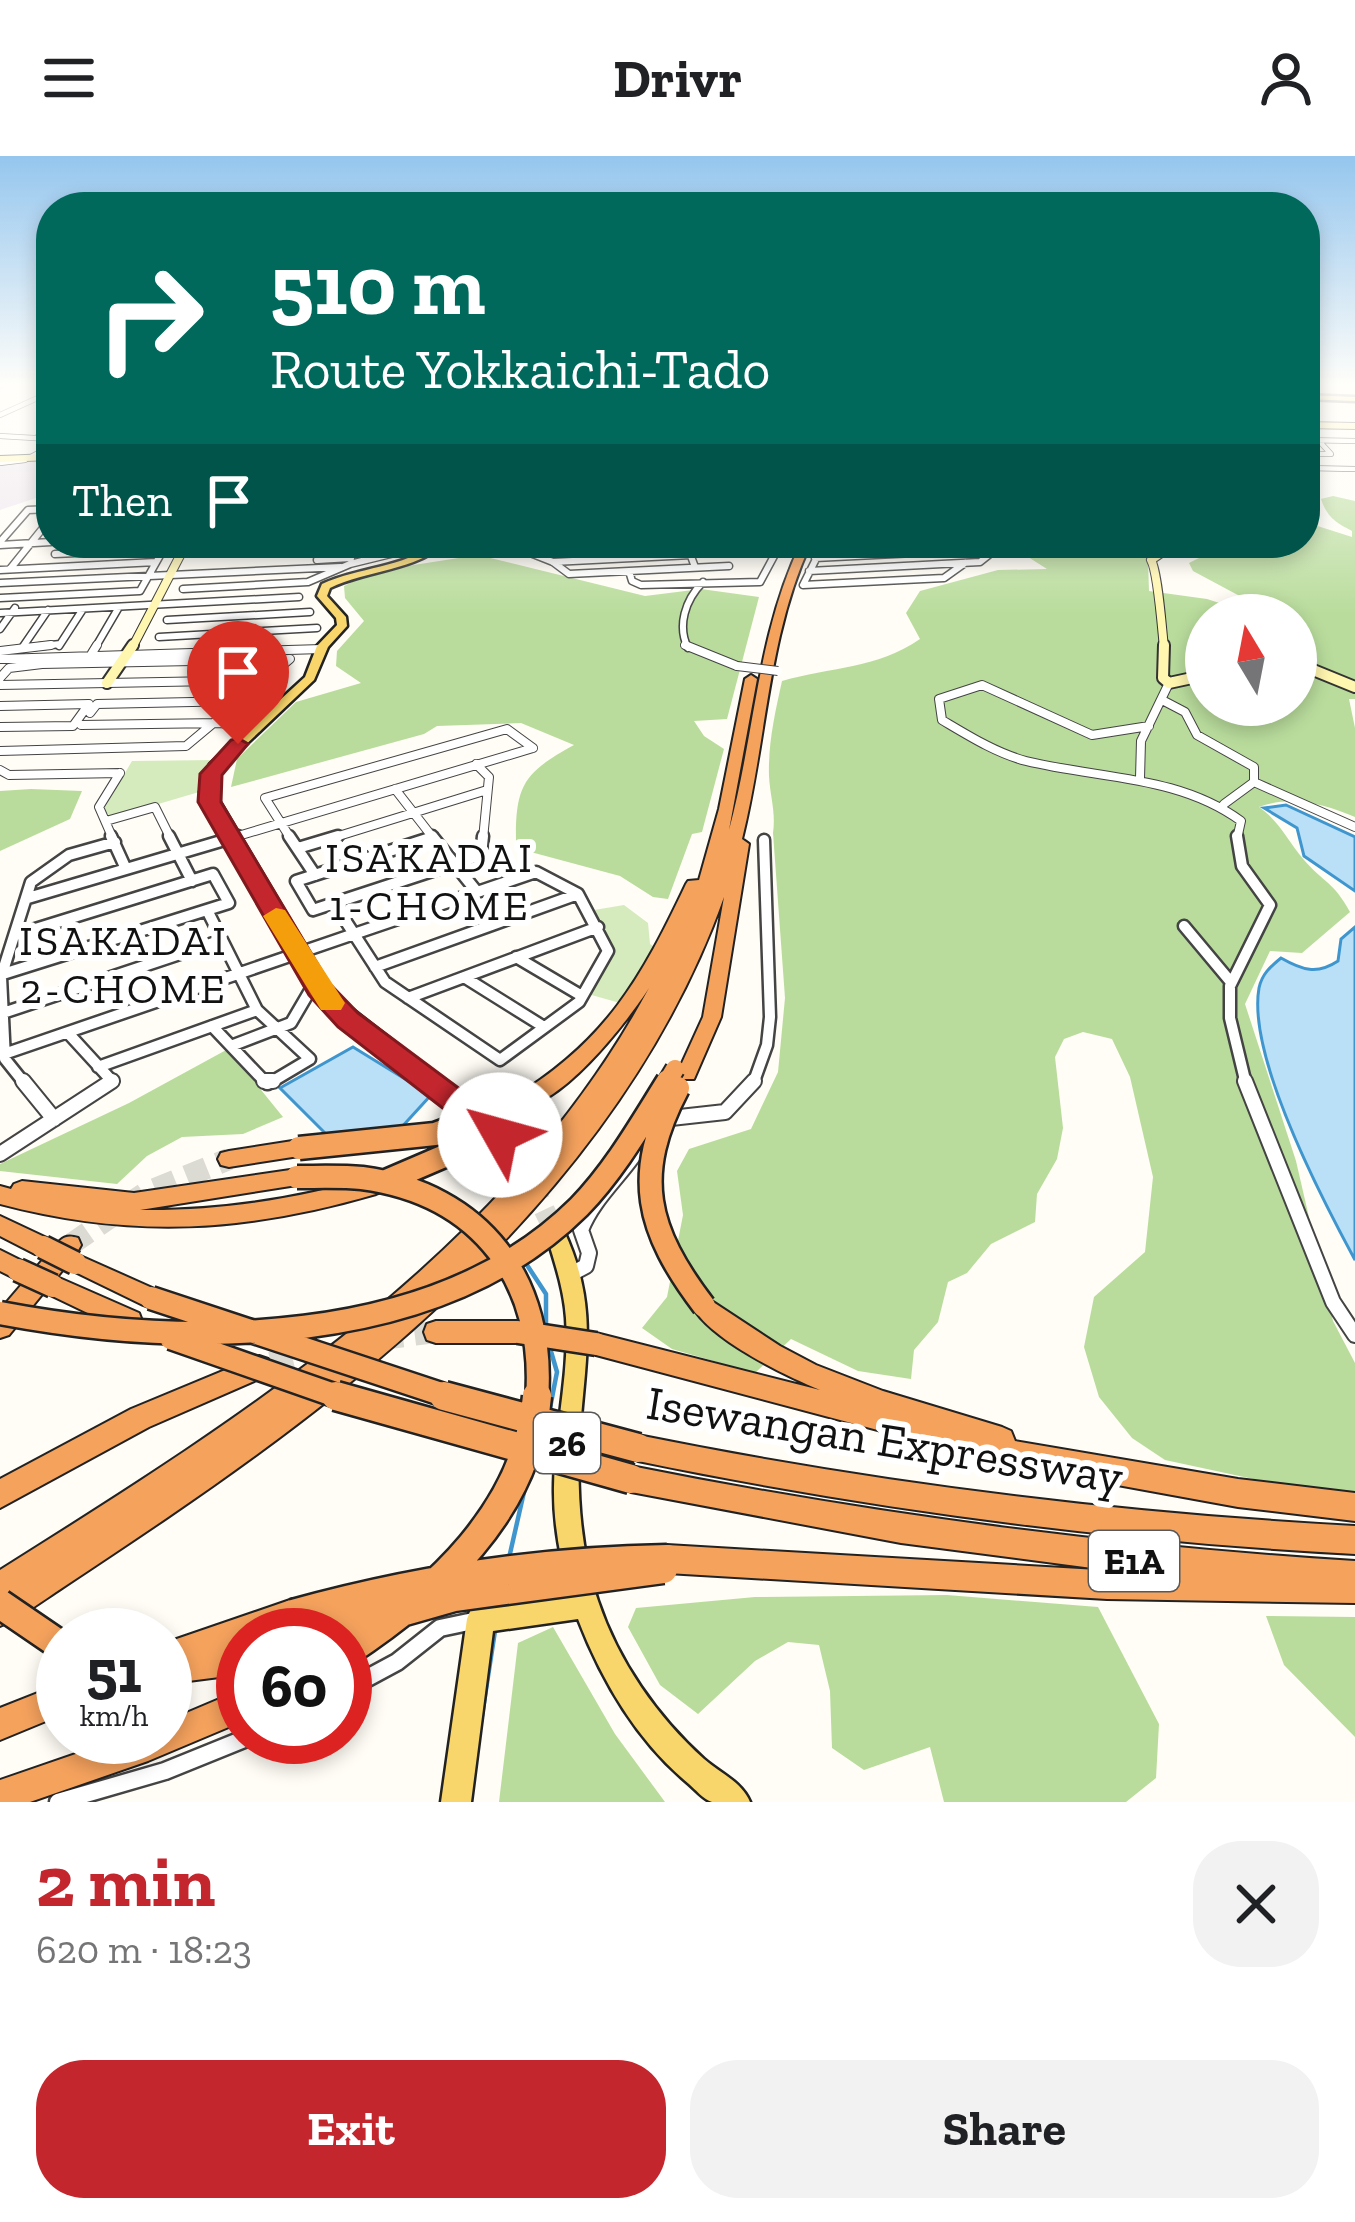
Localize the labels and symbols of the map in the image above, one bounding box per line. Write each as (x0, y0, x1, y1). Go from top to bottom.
north arrow (1185, 594, 1317, 726)
pin (187, 621, 289, 744)
district label: ISAKADAI 1-CHOME (325, 832, 535, 931)
district label: ISAKADAI 2-CHOME (19, 915, 229, 1014)
position arrow (437, 1072, 563, 1198)
street label: Isewangan Expressway (643, 1374, 1127, 1505)
road number: 26 (534, 1413, 600, 1473)
road number: E1A (1089, 1531, 1179, 1591)
speed limit sign: 60 (216, 1608, 372, 1764)

